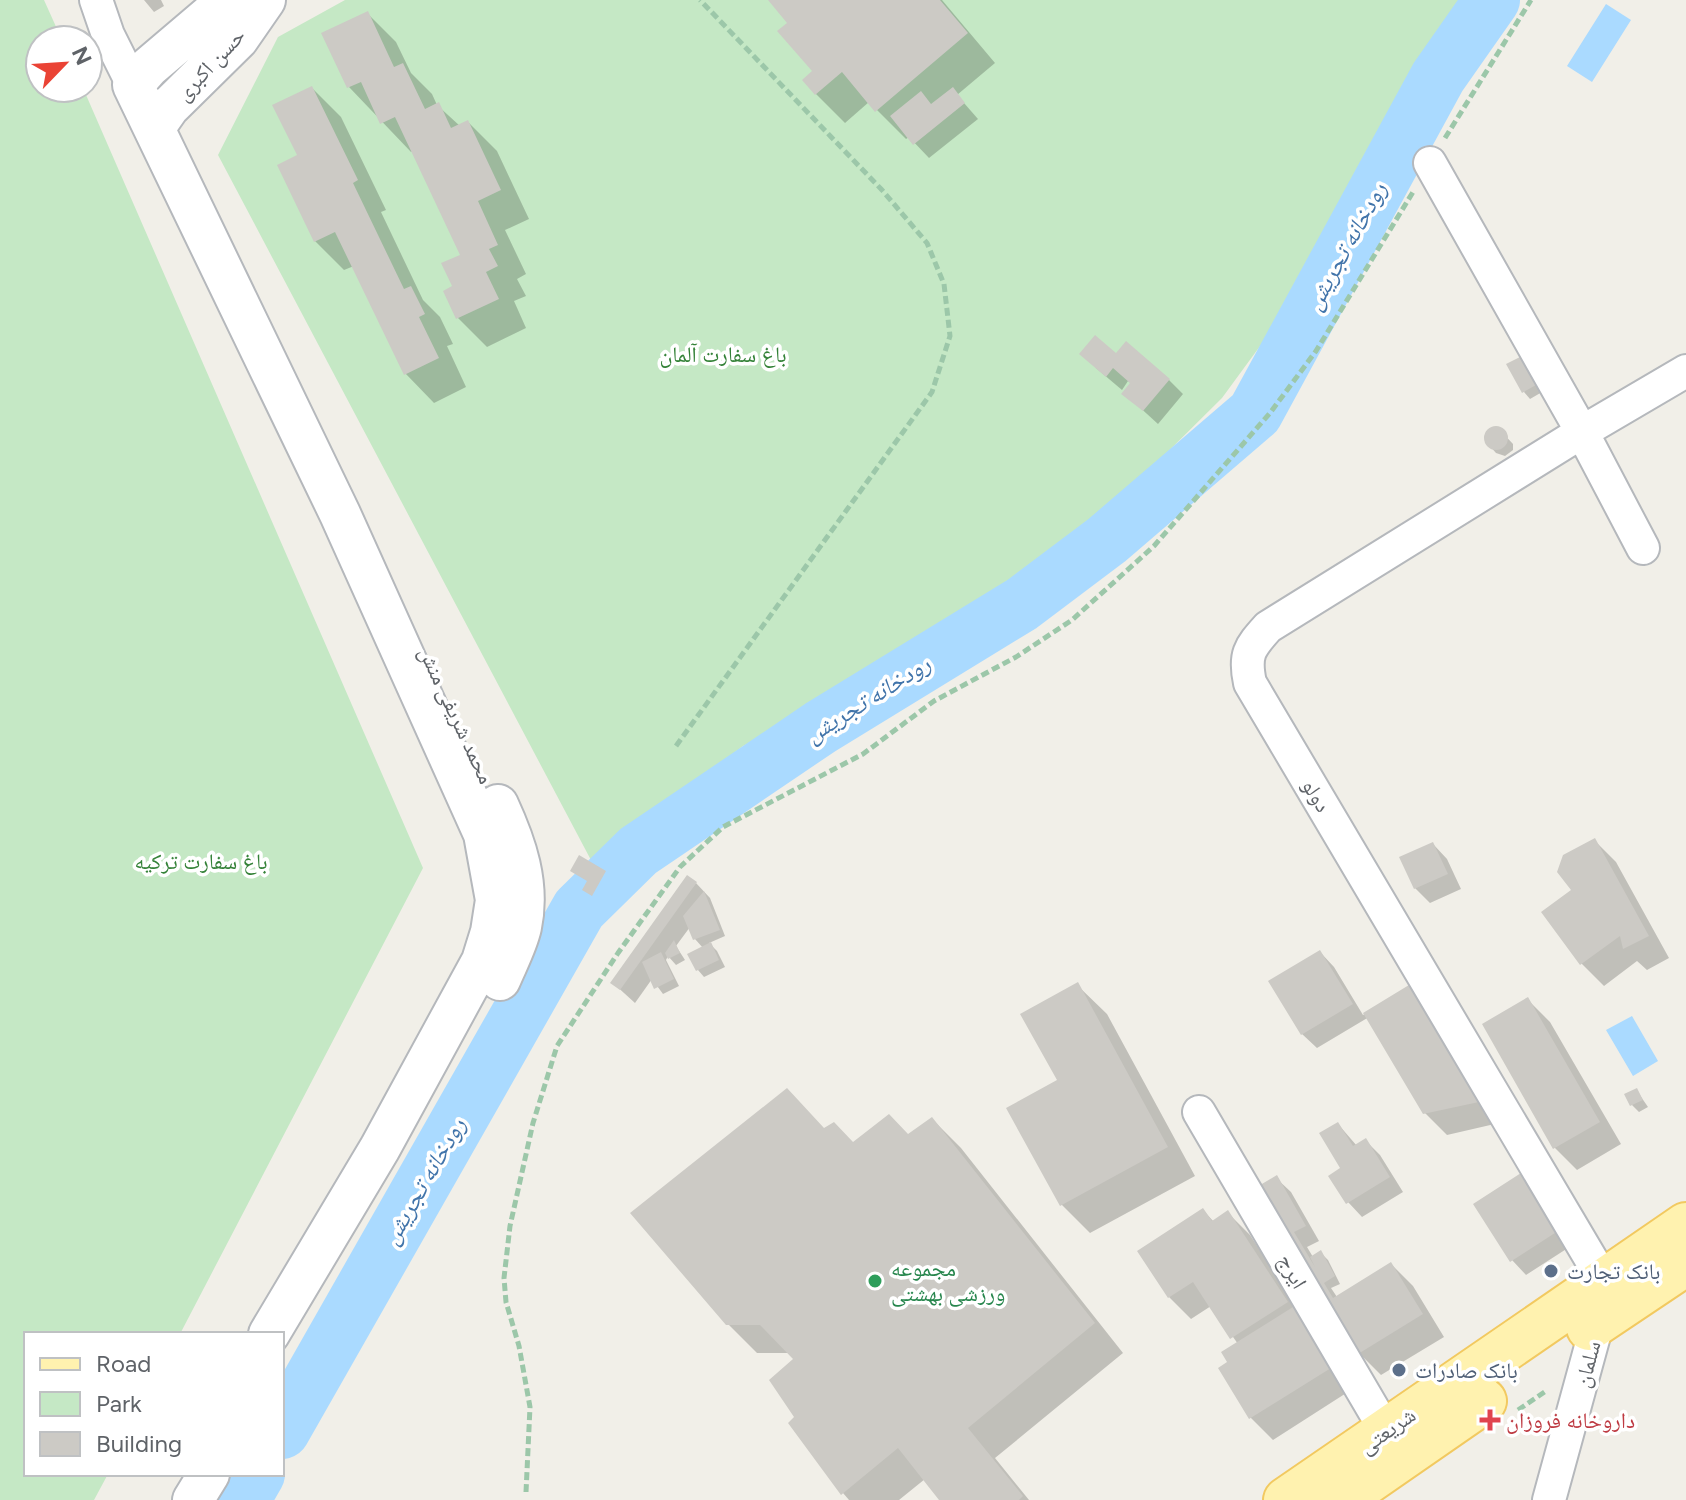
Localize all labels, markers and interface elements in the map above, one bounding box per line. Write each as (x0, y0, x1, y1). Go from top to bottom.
street label: حسن اکبری (170, 22, 251, 107)
north arrow (24, 24, 104, 104)
text: N (66, 42, 98, 69)
water label: رودخانه تجریش (1299, 177, 1393, 315)
park label: باغ سفارت آلمان (659, 341, 787, 368)
street label: محمد شریفی منش (413, 642, 500, 788)
water label: رودخانه تجریش (800, 649, 936, 749)
street label: دولو (1296, 774, 1337, 817)
park label: باغ سفارت ترکیه (134, 848, 268, 875)
water label: رودخانه تجریش (376, 1112, 472, 1250)
street label: ایرج (1272, 1249, 1313, 1293)
place label: مجموعه ورزشی بهشتی (891, 1255, 1005, 1307)
place label: بانک تجارت (1567, 1258, 1660, 1285)
marker: بانک تجارت (1542, 1262, 1560, 1280)
marker: مجموعه ورزشی بهشتی (866, 1272, 884, 1290)
legend (24, 1332, 284, 1476)
street label: سلمان (1568, 1338, 1607, 1391)
text: Road (96, 1349, 151, 1378)
place label: بانک صادرات (1415, 1357, 1518, 1384)
marker: بانک صادرات (1390, 1361, 1408, 1379)
text: Park (96, 1389, 142, 1418)
street label: شریعتی (1354, 1401, 1421, 1460)
place label: داروخانه فروزان (1506, 1407, 1635, 1434)
marker: داروخانه فروزان (1481, 1411, 1499, 1429)
text: Building (96, 1429, 182, 1458)

